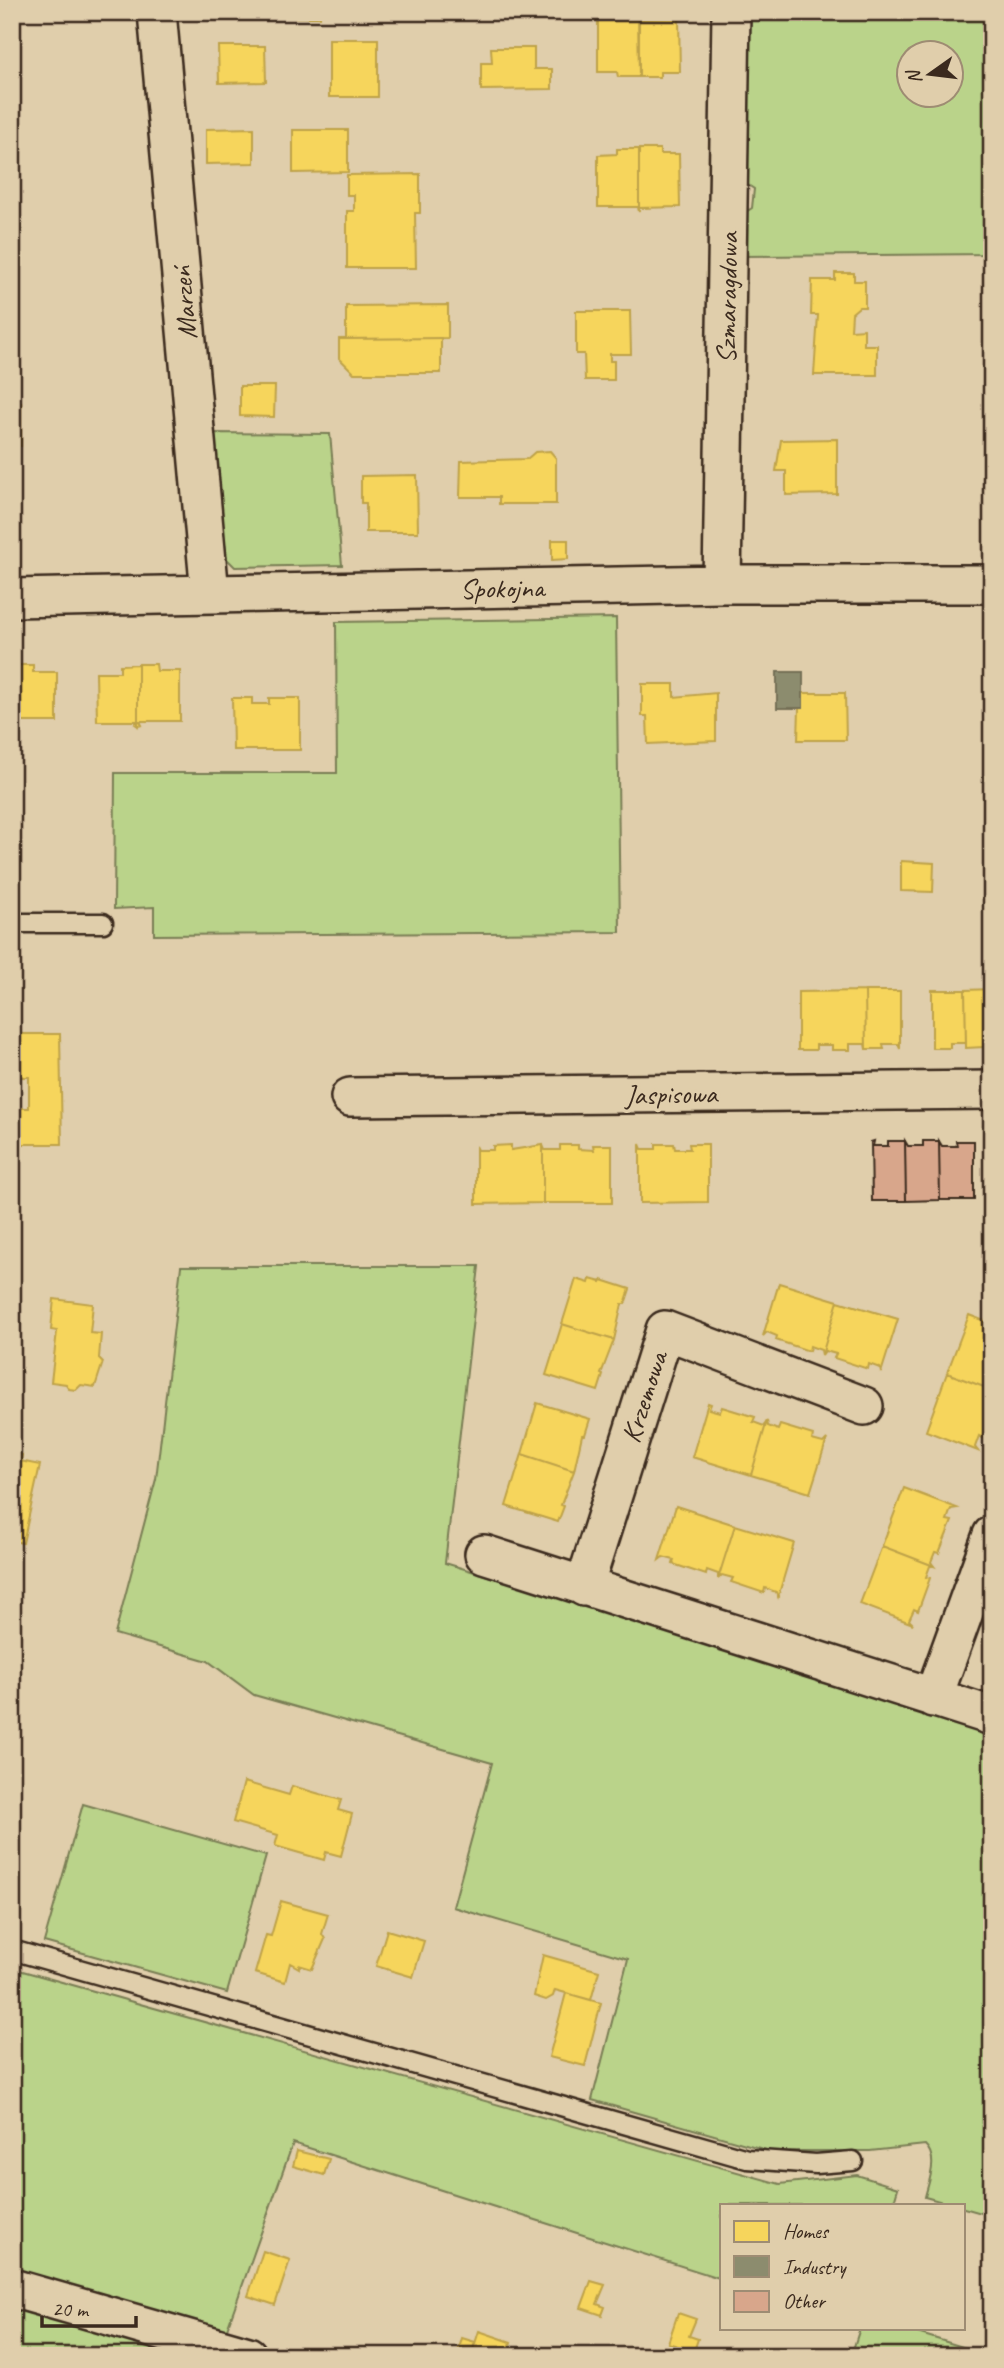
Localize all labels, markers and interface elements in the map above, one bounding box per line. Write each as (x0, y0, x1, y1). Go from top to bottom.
north arrow (895, 38, 965, 108)
text: N (901, 66, 928, 86)
street label: Szmaragdowa (708, 230, 746, 364)
street label: Marzeń (163, 263, 205, 341)
street label: Spokojna (460, 570, 547, 606)
street label: Jaspisowa (623, 1076, 719, 1112)
street label: Krzemowa (613, 1345, 676, 1447)
legend (720, 2204, 965, 2330)
text: Homes (783, 2218, 830, 2244)
text: Industry (783, 2254, 847, 2280)
scale bar (42, 2284, 136, 2328)
text: Other (783, 2288, 826, 2314)
text: 20 m (52, 2296, 90, 2322)

